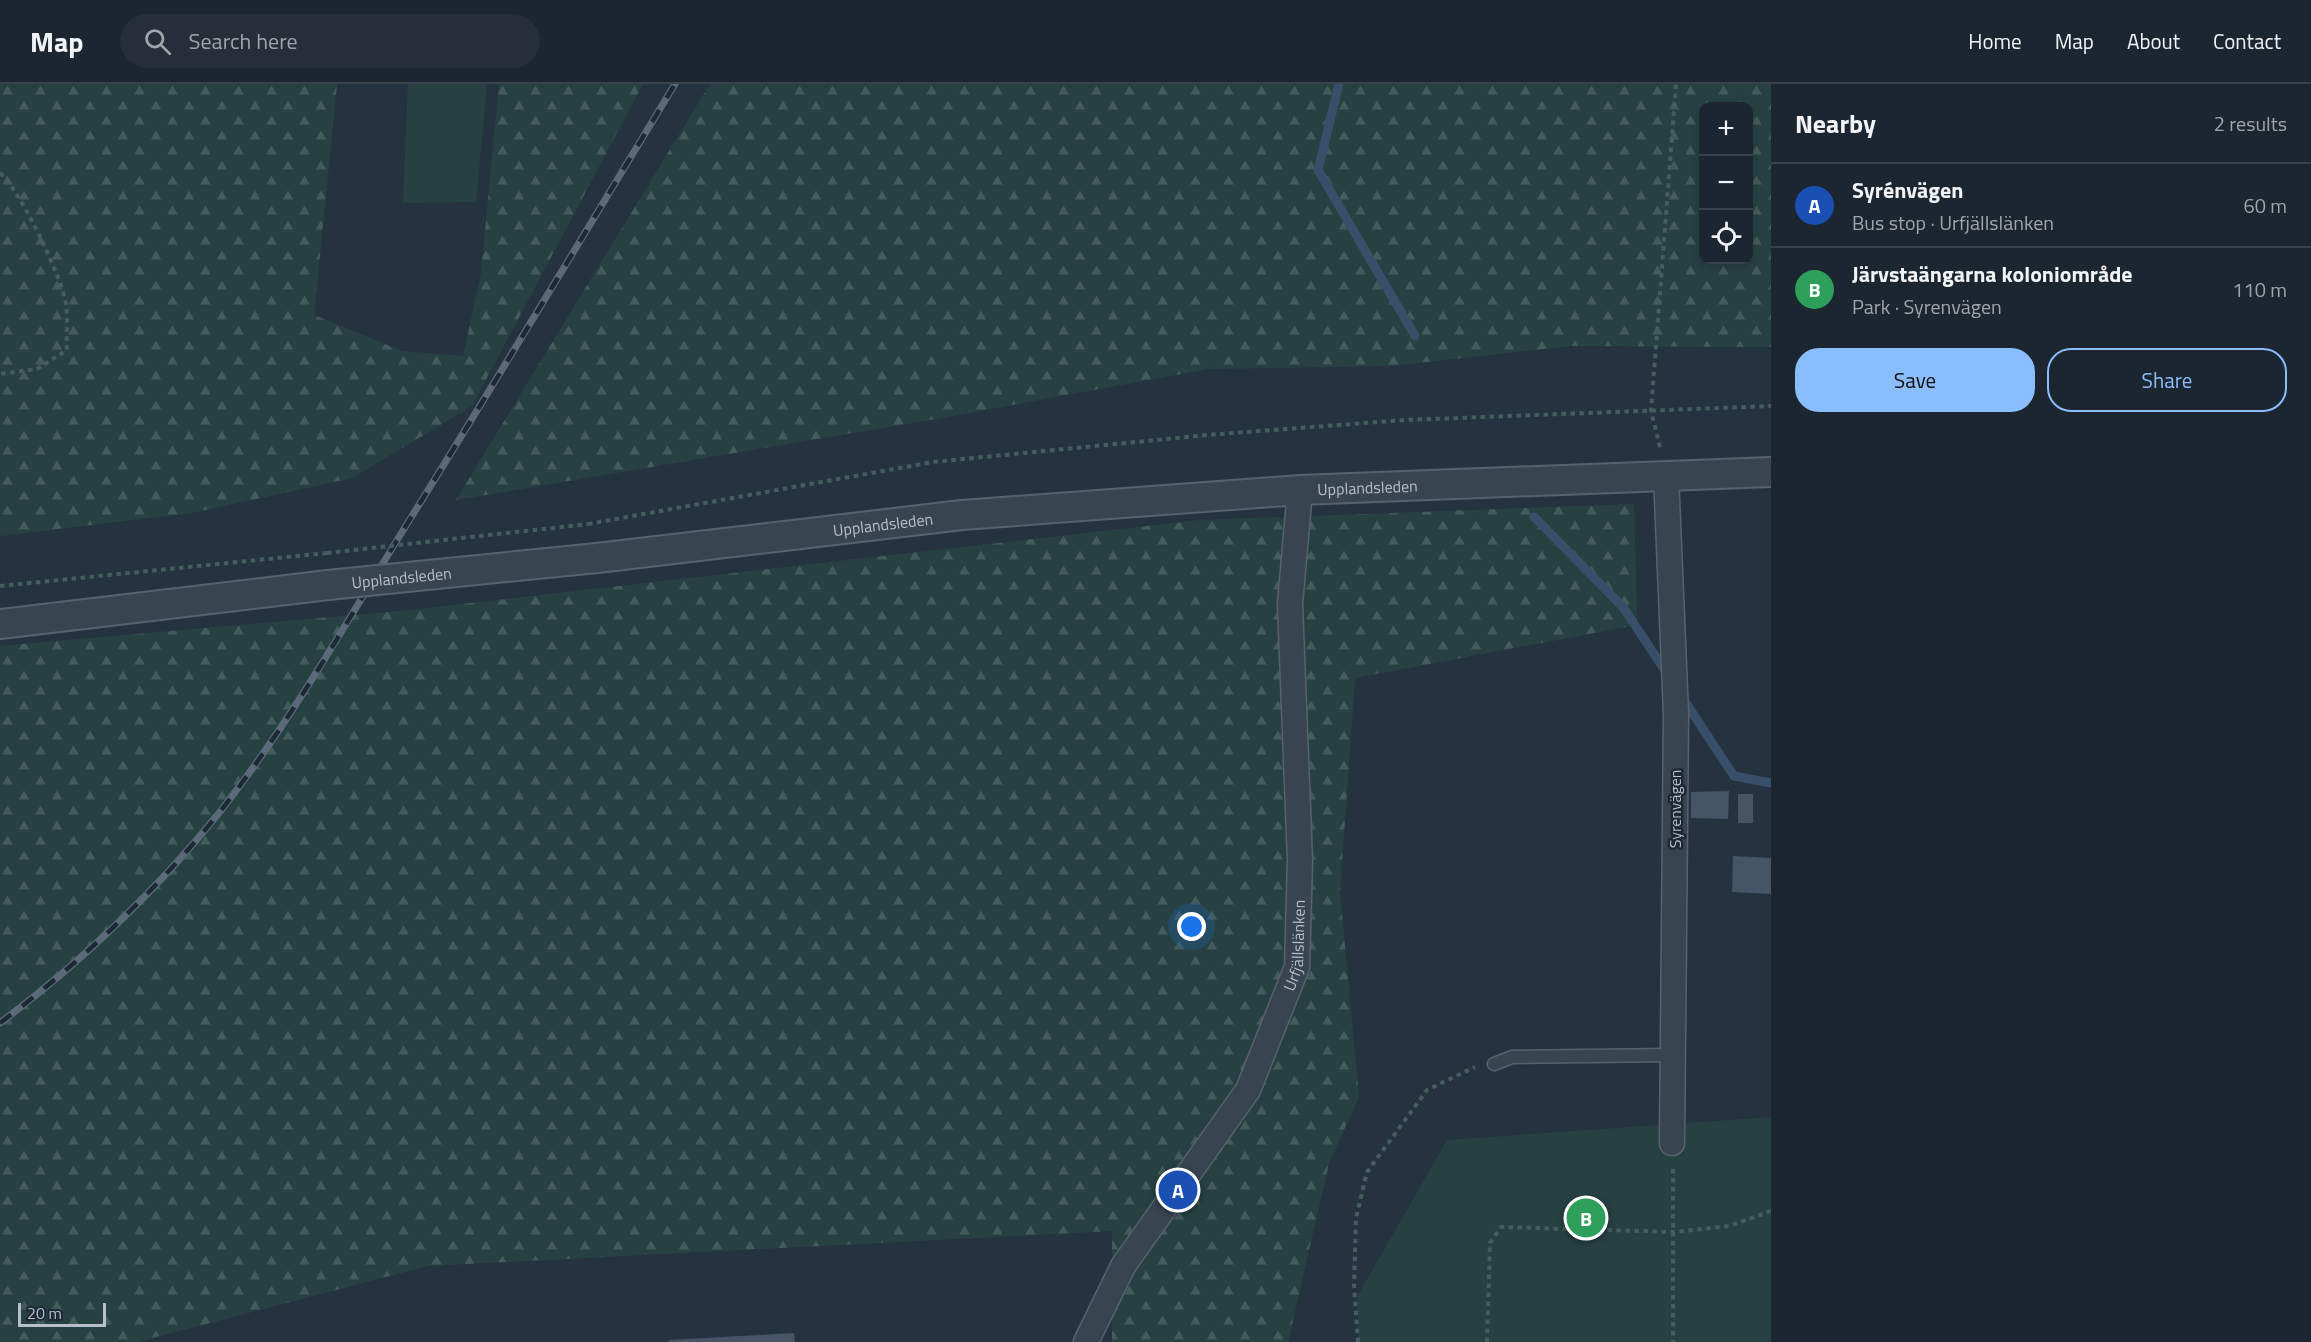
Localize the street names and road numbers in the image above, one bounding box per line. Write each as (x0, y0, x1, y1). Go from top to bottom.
street label: Upplandsleden (1317, 474, 1418, 501)
street label: Upplandsleden (832, 507, 934, 542)
street label: Upplandsleden (350, 561, 453, 595)
street label: Syrenvägen (1663, 770, 1687, 848)
street label: Urfjällslänken (1277, 899, 1311, 995)

